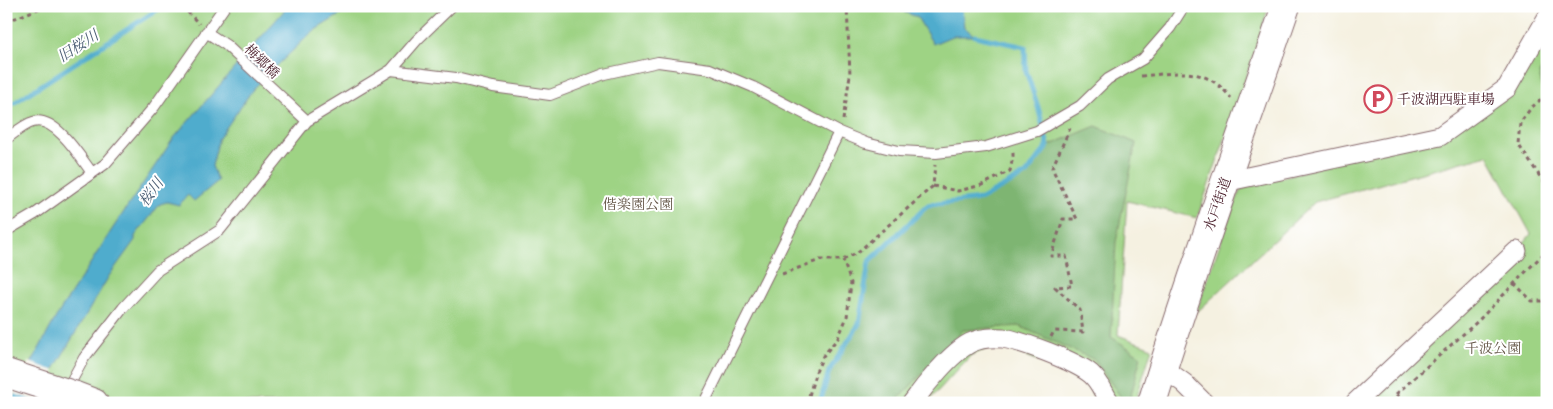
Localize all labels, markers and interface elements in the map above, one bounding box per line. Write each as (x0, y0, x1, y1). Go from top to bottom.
water label: 旧桜川 (54, 24, 104, 67)
street label: 梅郷橋 (240, 40, 283, 83)
parking icon: 千波湖西駐車場 (1363, 84, 1393, 114)
place label: 千波湖西駐車場 (1397, 90, 1495, 109)
water label: 桜川 (134, 172, 169, 210)
street label: 水戸街道 (1199, 175, 1236, 234)
park label: 偕楽園公園 (603, 195, 673, 214)
park label: 千波公園 (1465, 339, 1521, 358)

